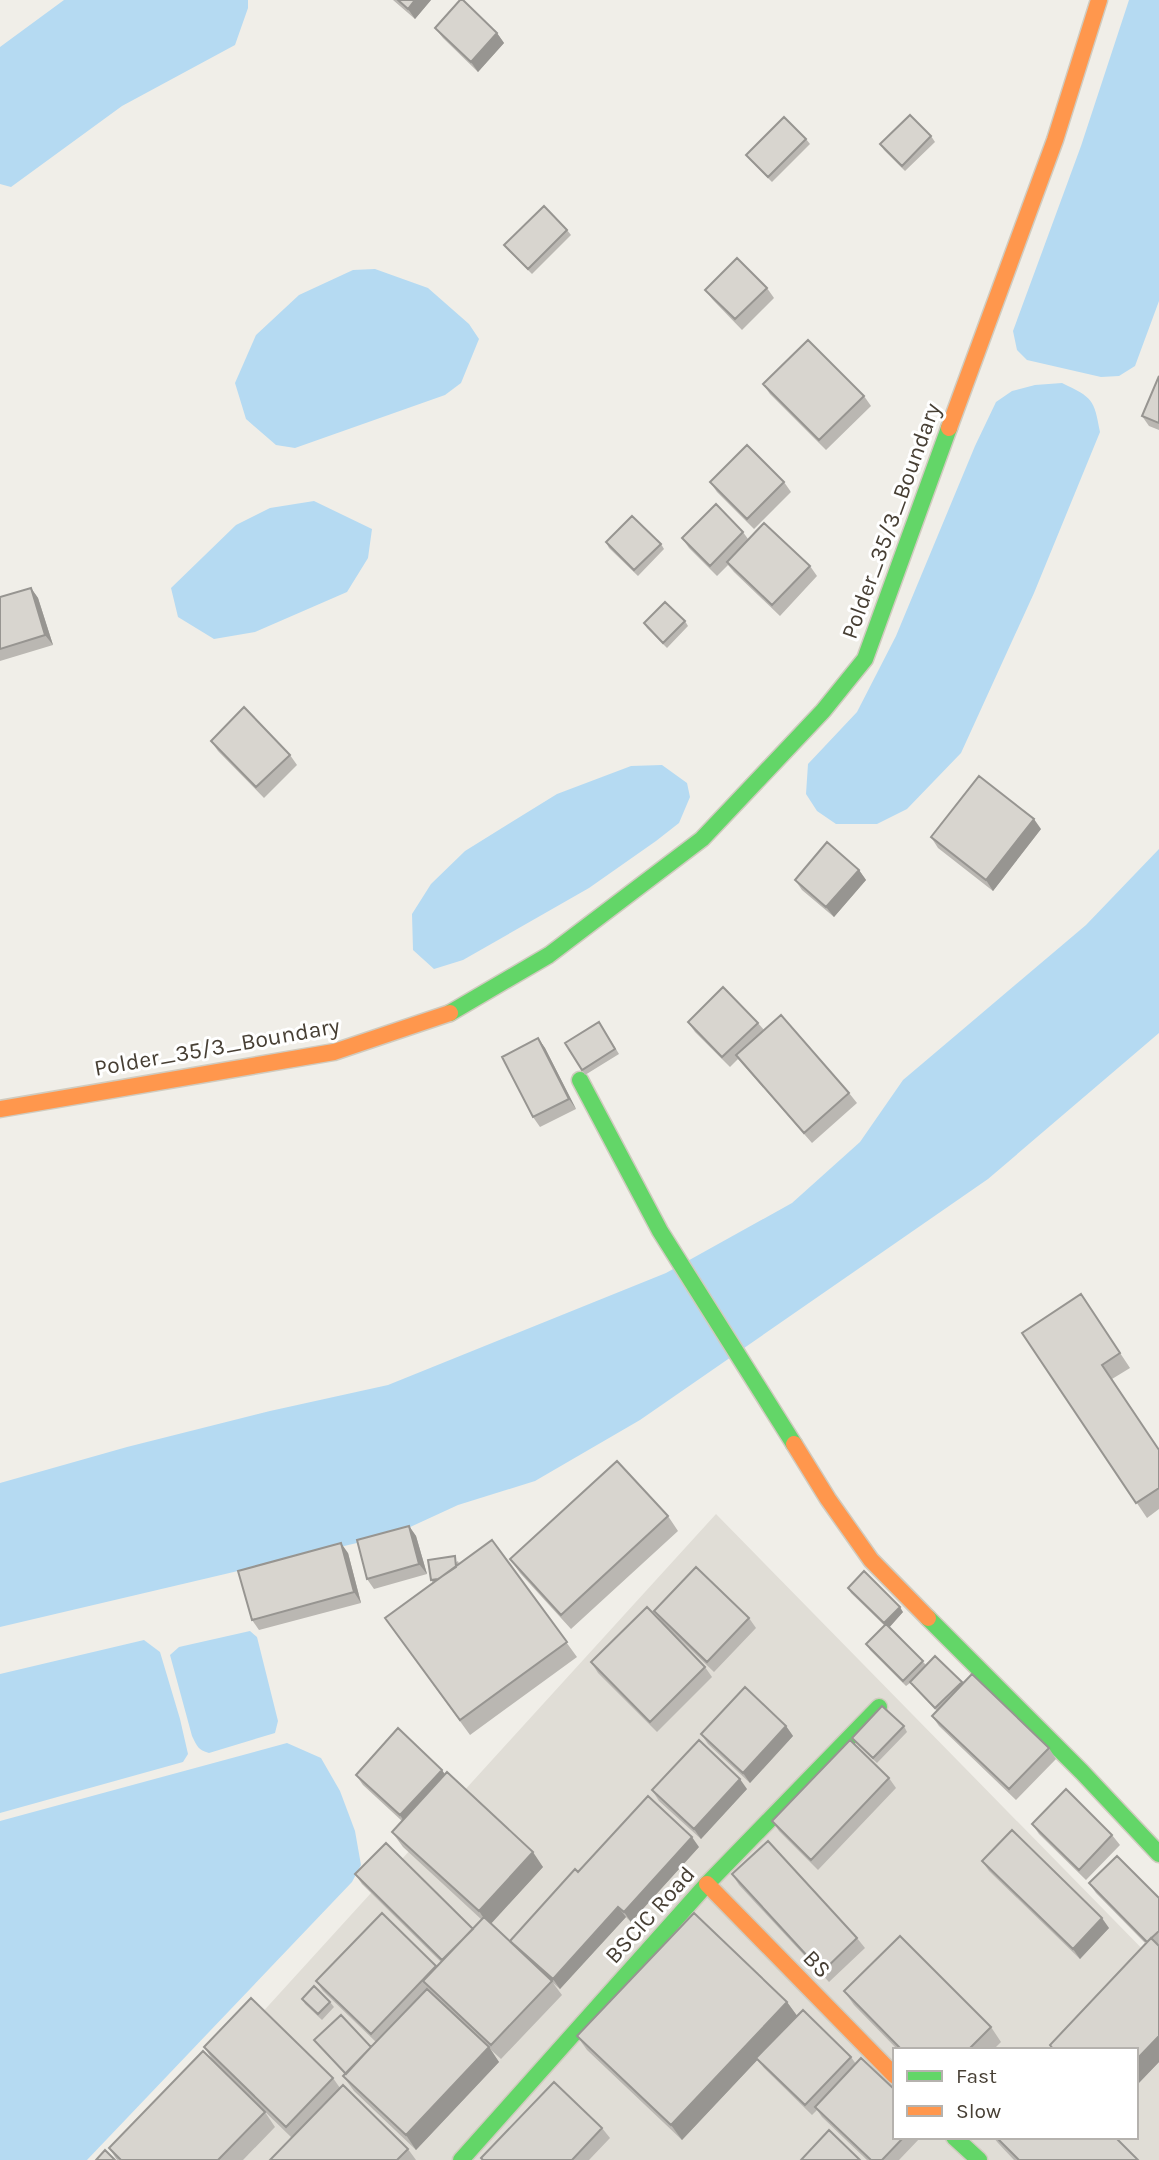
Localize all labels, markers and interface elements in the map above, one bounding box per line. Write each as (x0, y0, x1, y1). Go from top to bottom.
street label: Polder_35/3_Boundary (836, 399, 946, 643)
street label: Polder_35/3_Boundary (92, 1012, 342, 1082)
street label: BSCIC Road (599, 1861, 701, 1969)
street label: BS (797, 1944, 837, 1984)
legend (893, 2048, 1138, 2139)
text: Fast (956, 2064, 997, 2088)
text: Slow (956, 2099, 1001, 2123)

